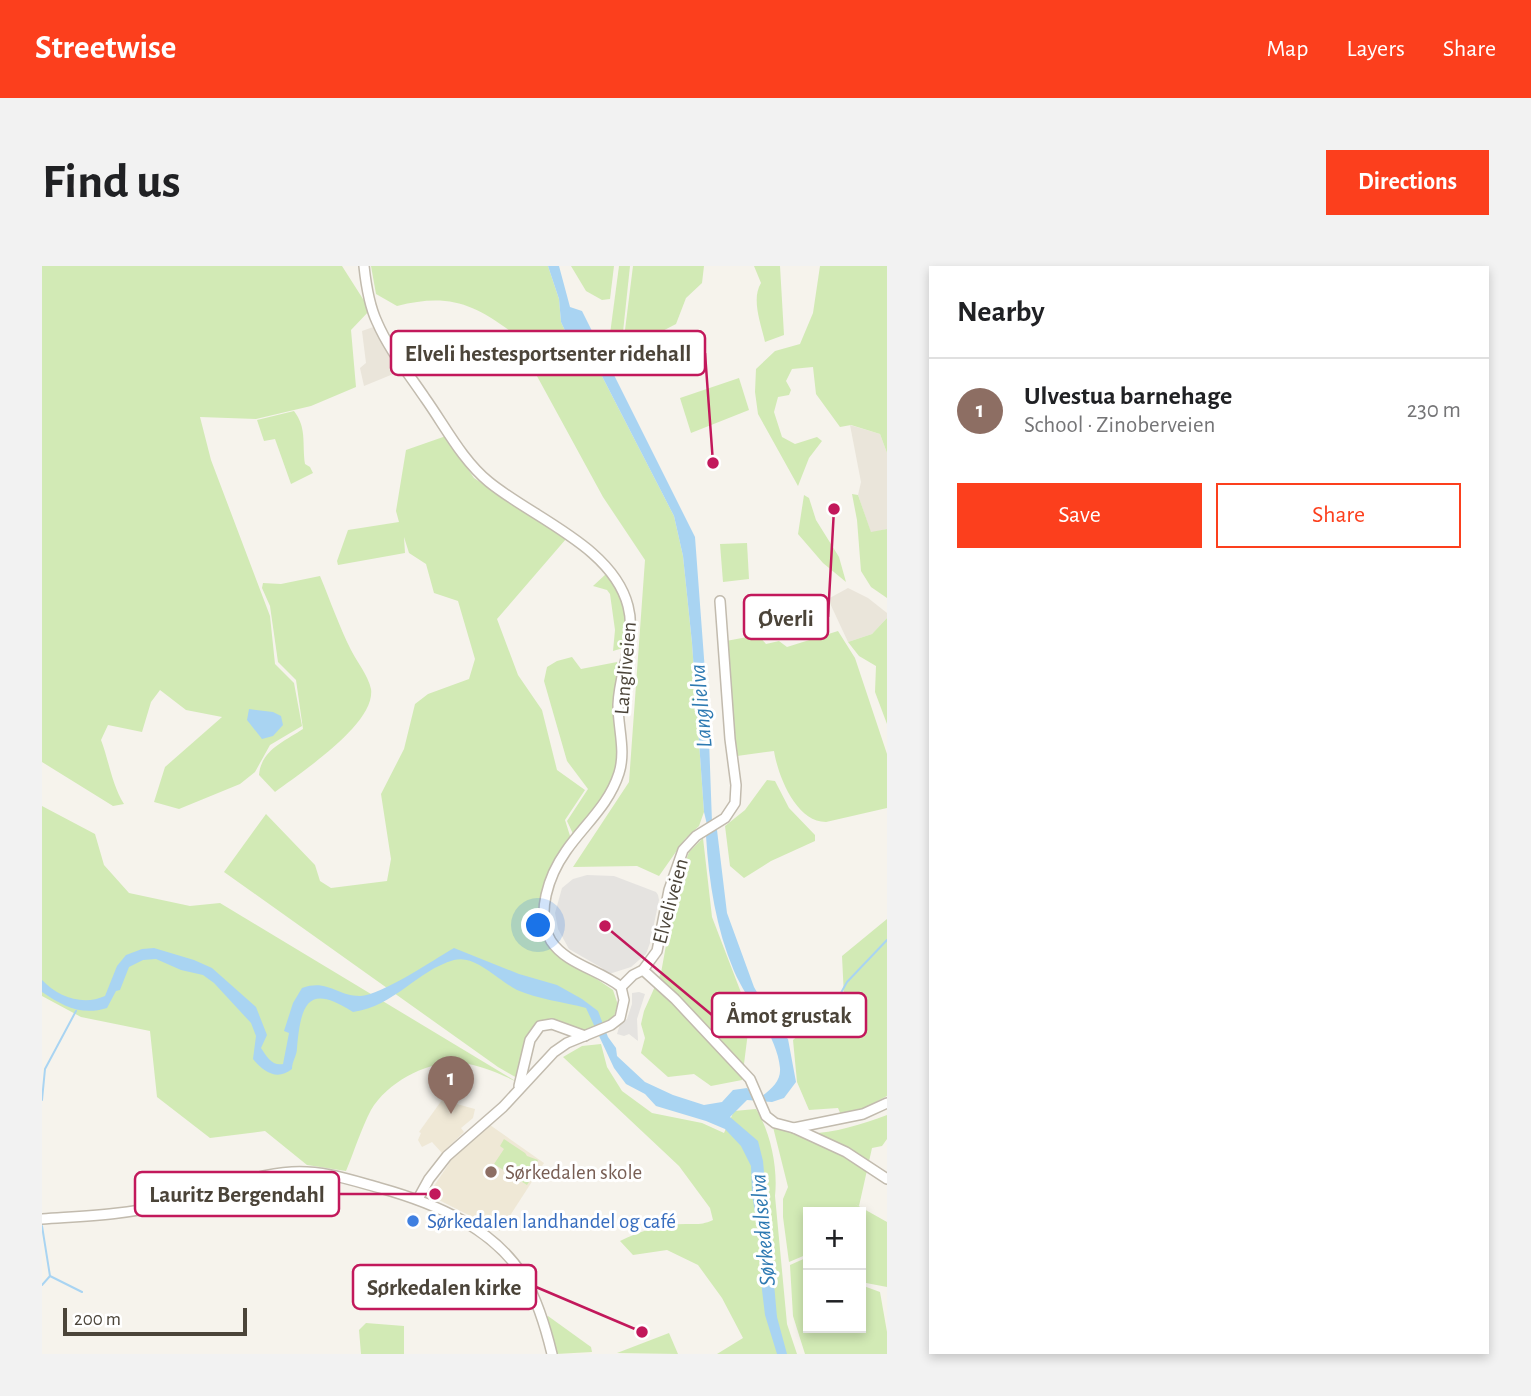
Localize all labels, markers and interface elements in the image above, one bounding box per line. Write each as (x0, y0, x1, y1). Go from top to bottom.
text: Streetwise (35, 32, 176, 65)
text: Map (1266, 37, 1308, 61)
text: Layers (1346, 37, 1405, 61)
text: Share (1443, 37, 1496, 61)
button: Directions (1326, 150, 1489, 215)
text: Find us (42, 158, 181, 207)
text: Nearby (957, 297, 1045, 327)
callout: Elveli hestesportsenter ridehall (391, 331, 705, 375)
text: Elveli hestesportsenter ridehall (405, 343, 691, 366)
text: Ulvestua barnehage (1024, 383, 1232, 409)
text: 1 (976, 399, 984, 422)
text: 230 m (1407, 399, 1461, 422)
text: School · Zinoberveien (1024, 414, 1215, 437)
button: Save (957, 483, 1202, 548)
button: Share (1216, 483, 1461, 548)
callout: Øverli (744, 595, 828, 639)
text: Øverli (758, 608, 814, 631)
street label: Langliveien (611, 621, 640, 715)
water label: Langlielva (686, 663, 717, 749)
street label: Elveliveien (649, 856, 692, 946)
your location (521, 908, 555, 942)
callout: Åmot grustak (712, 993, 866, 1037)
text: Åmot grustak (726, 1001, 852, 1028)
pin: 1 (428, 1056, 474, 1114)
place label: Sørkedalen skole (505, 1162, 642, 1183)
marker: Sørkedalen skole (483, 1164, 499, 1180)
callout: Lauritz Bergendahl (135, 1172, 339, 1216)
water label: Sørkedalselva (747, 1173, 780, 1287)
text: Lauritz Bergendahl (149, 1184, 325, 1207)
map controls (803, 1207, 866, 1333)
button: + (803, 1207, 866, 1270)
place label: Sørkedalen landhandel og café (427, 1211, 676, 1232)
marker: Sørkedalen landhandel og café (405, 1213, 421, 1229)
callout: Sørkedalen kirke (353, 1265, 536, 1309)
button: − (803, 1270, 866, 1333)
text: Sørkedalen kirke (367, 1277, 522, 1300)
scale bar (63, 1305, 247, 1337)
text: 200 m (74, 1310, 121, 1329)

